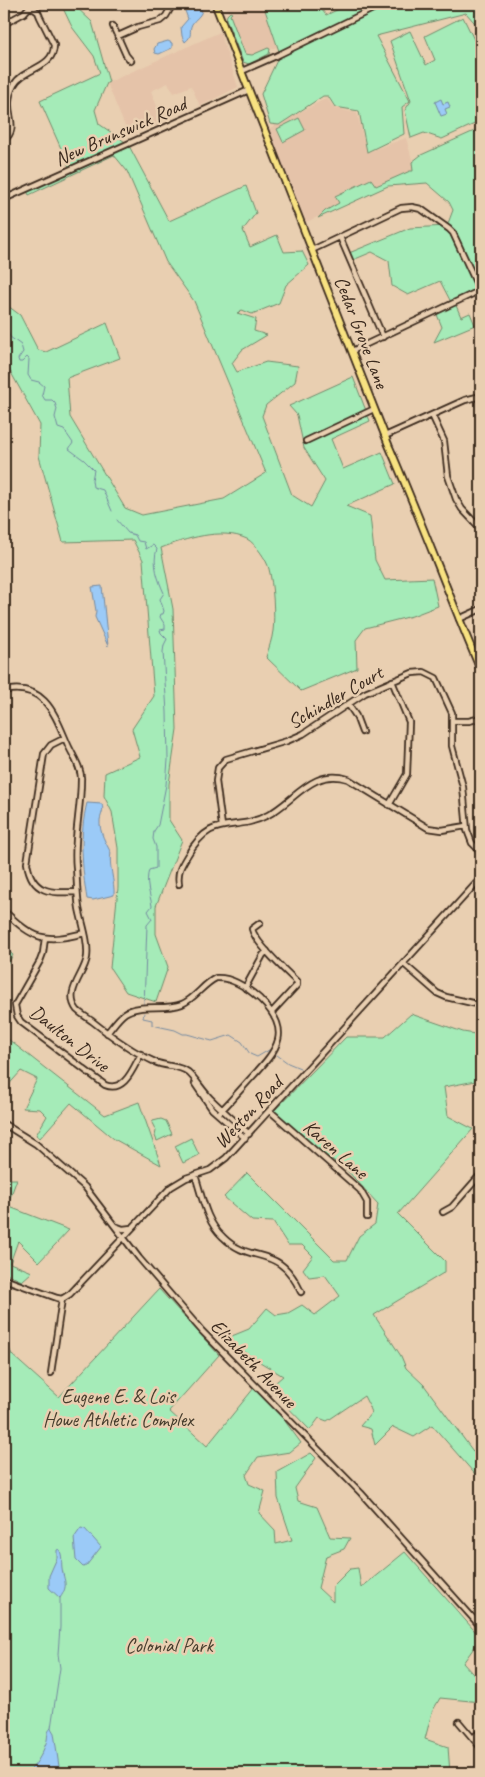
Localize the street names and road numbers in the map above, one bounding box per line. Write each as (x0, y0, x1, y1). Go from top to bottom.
street label: New Brunswick Road (50, 90, 193, 172)
street label: Cedar Grove Lane (329, 273, 395, 393)
street label: Schindler Court (283, 659, 389, 735)
street label: Daulton Drive (25, 999, 116, 1078)
street label: Weston Road (209, 1069, 290, 1154)
street label: Karen Lane (298, 1114, 374, 1185)
street label: Elizabeth Avenue (205, 1314, 303, 1414)

